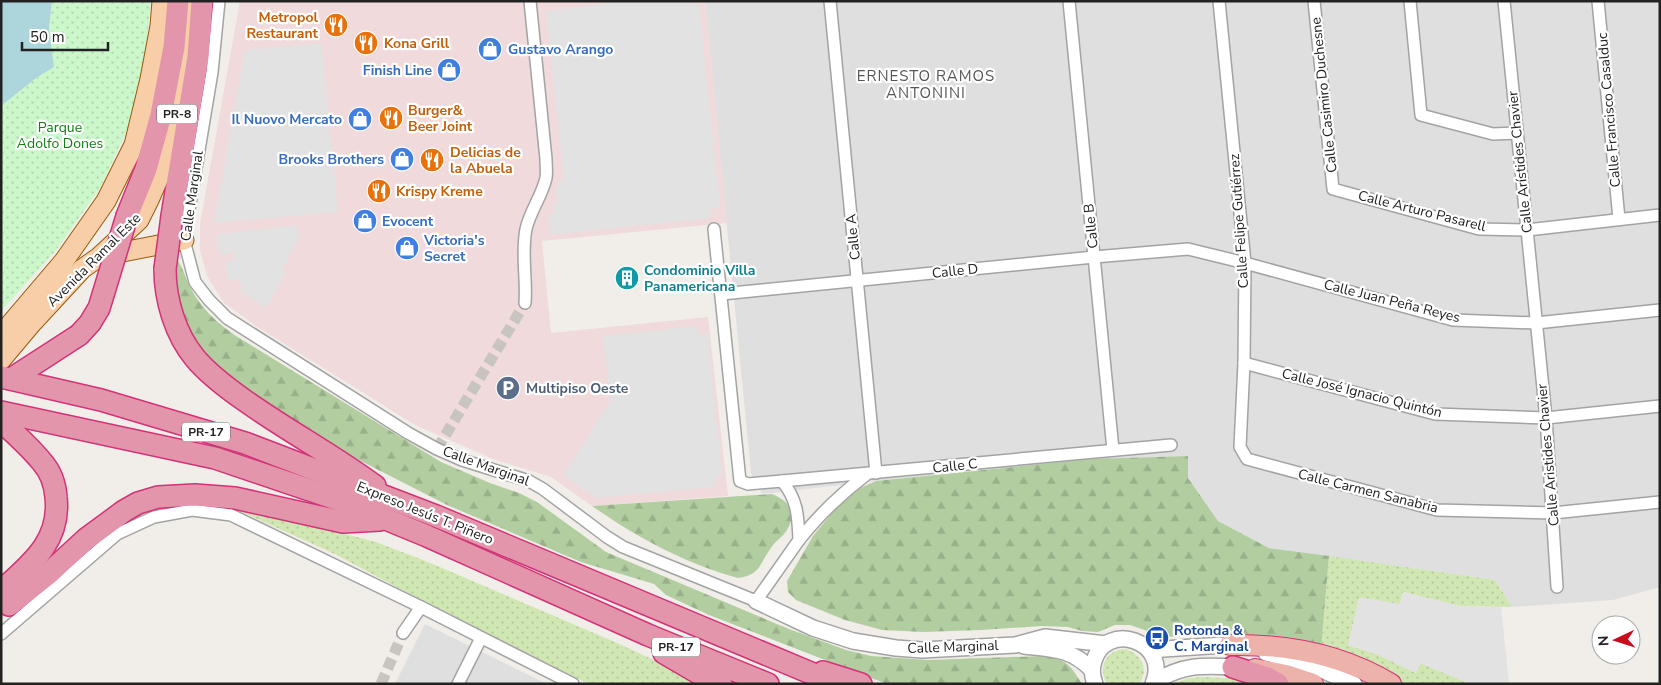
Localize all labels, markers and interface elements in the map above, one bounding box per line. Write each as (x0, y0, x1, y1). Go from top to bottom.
place label: Metropol Restaurant (246, 8, 319, 43)
restaurant icon: Metropol Restaurant (323, 12, 349, 38)
street label: Calle Casimiro Duchesne (1306, 16, 1342, 174)
scale bar (22, 20, 109, 52)
text: 50 m (30, 27, 65, 47)
restaurant icon: Kona Grill (353, 30, 379, 56)
street label: Calle Francisco Casalduc (1593, 31, 1625, 188)
place label: Kona Grill (384, 34, 450, 53)
shop icon: Gustavo Arango (477, 36, 503, 62)
place label: Gustavo Arango (508, 40, 613, 59)
shop icon: Finish Line (436, 57, 462, 83)
place label: Finish Line (363, 61, 432, 80)
district label: ERNESTO RAMOS ANTONINI (857, 66, 995, 103)
street label: Calle Arístides Chavier (1503, 90, 1537, 234)
place label: Burger& Beer Joint (408, 101, 473, 136)
road number: PR-8 (157, 105, 197, 124)
restaurant icon: Burger& Beer Joint (378, 105, 404, 131)
shop icon: Il Nuovo Mercato (347, 106, 373, 132)
place label: Il Nuovo Mercato (232, 110, 342, 129)
park label: Parque Adolfo Dones (17, 118, 103, 153)
place label: Delicias de la Abuela (450, 143, 521, 178)
shop icon: Brooks Brothers (389, 146, 415, 172)
restaurant icon: Delicias de la Abuela (419, 147, 445, 173)
street label: Calle Marginal (176, 149, 208, 242)
place label: Brooks Brothers (278, 150, 384, 169)
street label: Calle Felipe Gutiérrez (1225, 153, 1253, 289)
restaurant icon: Krispy Kreme (366, 178, 392, 204)
place label: Krispy Kreme (396, 182, 483, 201)
street label: Calle Arturo Pasarell (1356, 186, 1489, 236)
street label: Calle B (1079, 202, 1103, 250)
shop icon: Evocent (352, 208, 378, 234)
street label: Avenida Ramal Este (43, 209, 145, 311)
place label: Evocent (382, 212, 434, 231)
street label: Calle A (841, 213, 865, 261)
place label: Victoria's Secret (423, 231, 485, 266)
shop icon: Victoria's Secret (394, 235, 420, 261)
street label: Calle D (931, 259, 979, 283)
place label: Condominio Villa Panamericana (644, 261, 755, 296)
building icon: Condominio Villa Panamericana (614, 265, 640, 291)
street label: Calle Juan Peña Reyes (1322, 275, 1462, 327)
street label: Calle José Ignacio Quintón (1280, 364, 1444, 422)
parking icon: Multipiso Oeste (495, 375, 521, 401)
place label: Multipiso Oeste (526, 379, 629, 398)
street label: Calle Aristides Chavier (1532, 383, 1564, 527)
road number: PR-17 (182, 422, 230, 442)
street label: Calle Marginal (440, 441, 533, 491)
street label: Calle C (931, 454, 979, 478)
street label: Calle Carmen Sanabria (1296, 464, 1440, 518)
street label: Expreso Jesús T. Piñero (354, 477, 496, 549)
north arrow (1591, 615, 1641, 665)
place label: Rotonda & C. Marginal (1174, 621, 1249, 656)
bus stop icon: Rotonda & C. Marginal (1144, 625, 1170, 651)
text: N (1594, 635, 1613, 647)
street label: Calle Marginal (907, 636, 1000, 658)
road number: PR-17 (652, 638, 700, 656)

